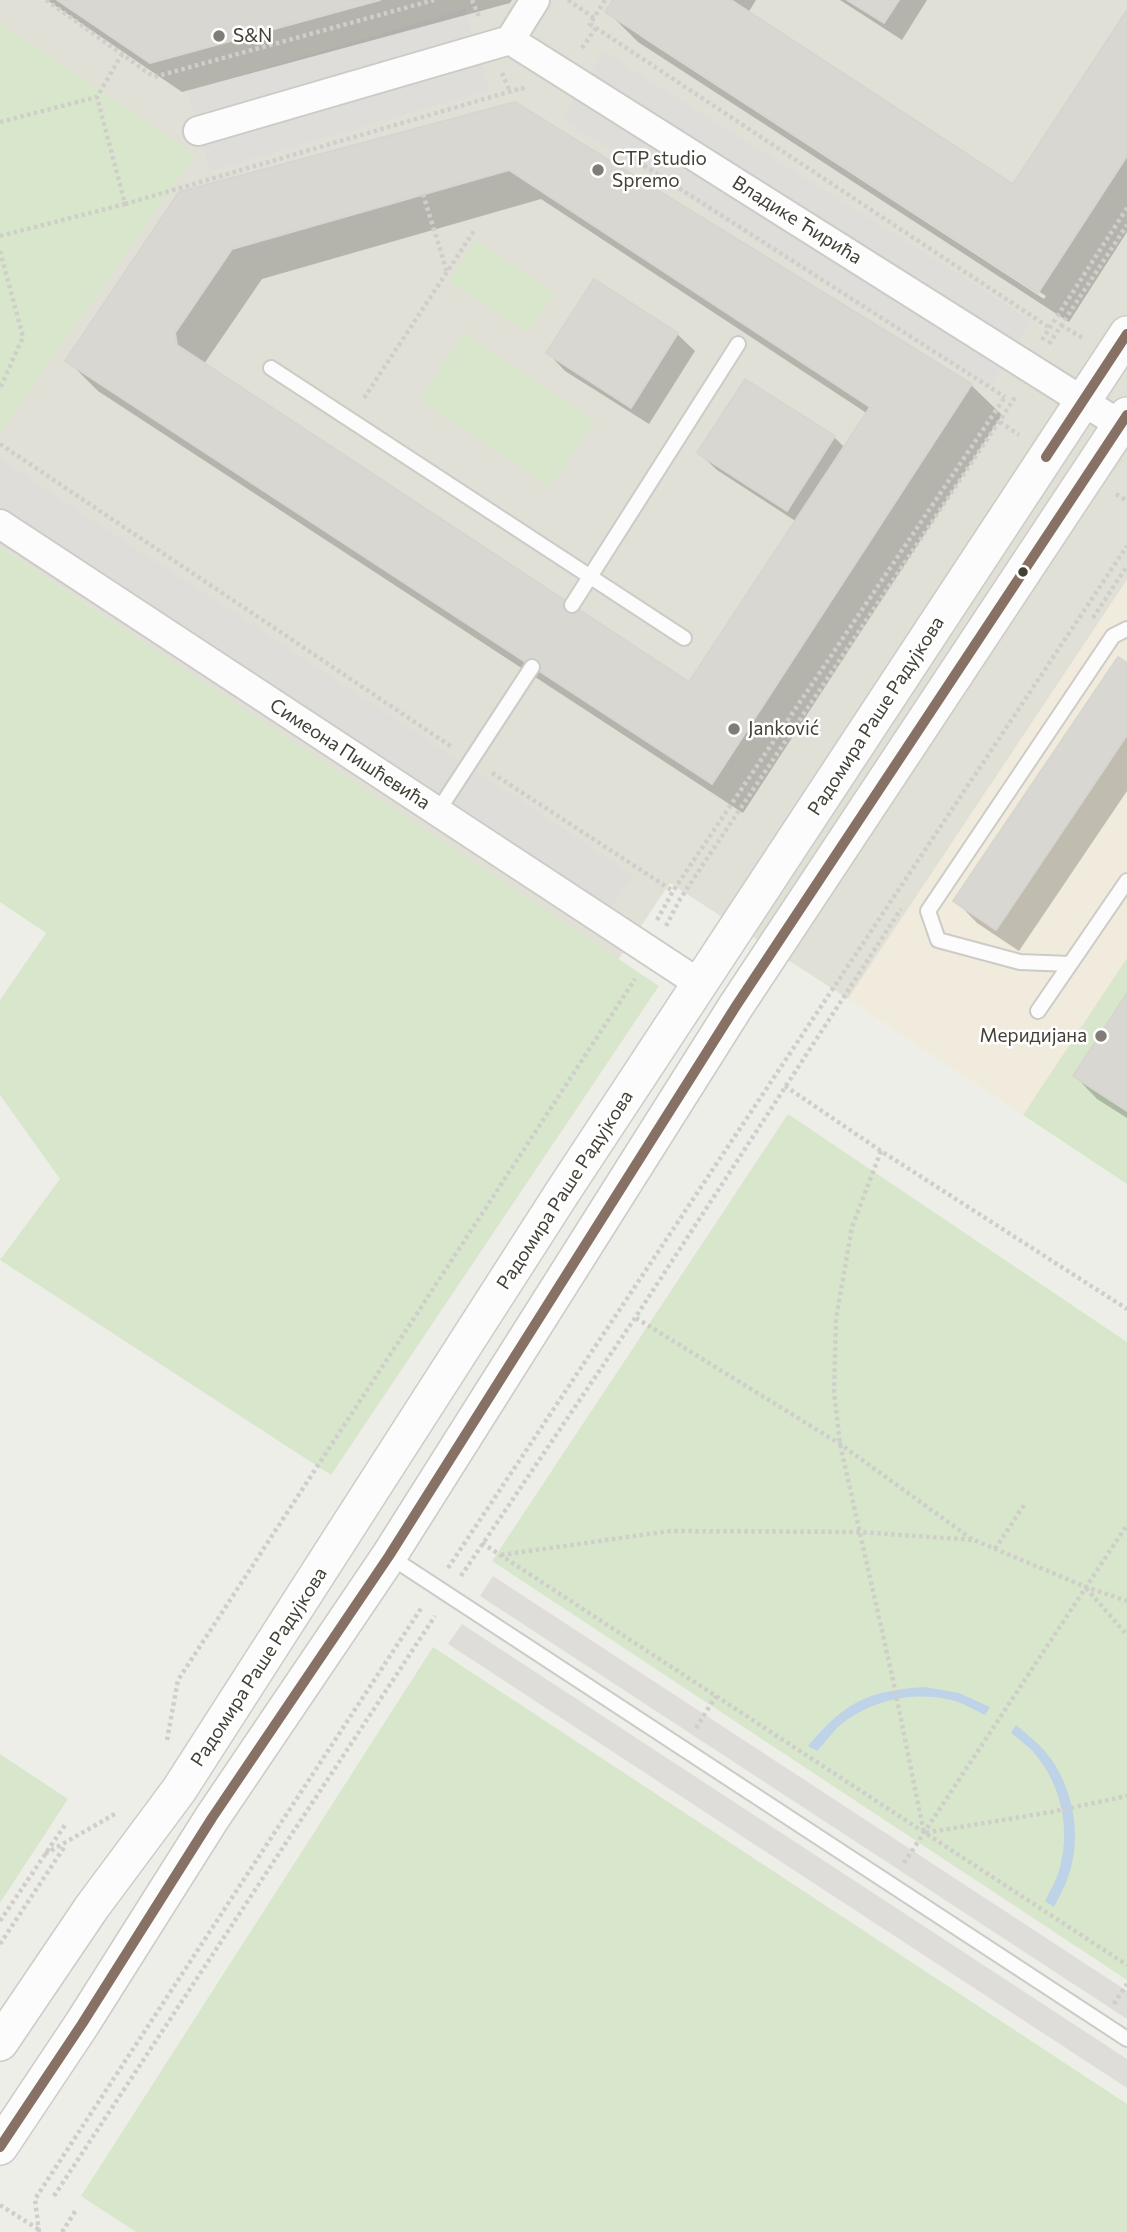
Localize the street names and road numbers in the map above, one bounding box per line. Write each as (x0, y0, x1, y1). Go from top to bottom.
street label: Владике Ћирића (728, 171, 866, 269)
street label: Радомира Раше Радујкова (803, 612, 949, 820)
street label: Симеона Пишћевића (266, 694, 434, 814)
street label: Радомира Раше Радујкова (492, 1086, 638, 1294)
street label: Радомира Раше Радујкова (186, 1563, 332, 1771)

